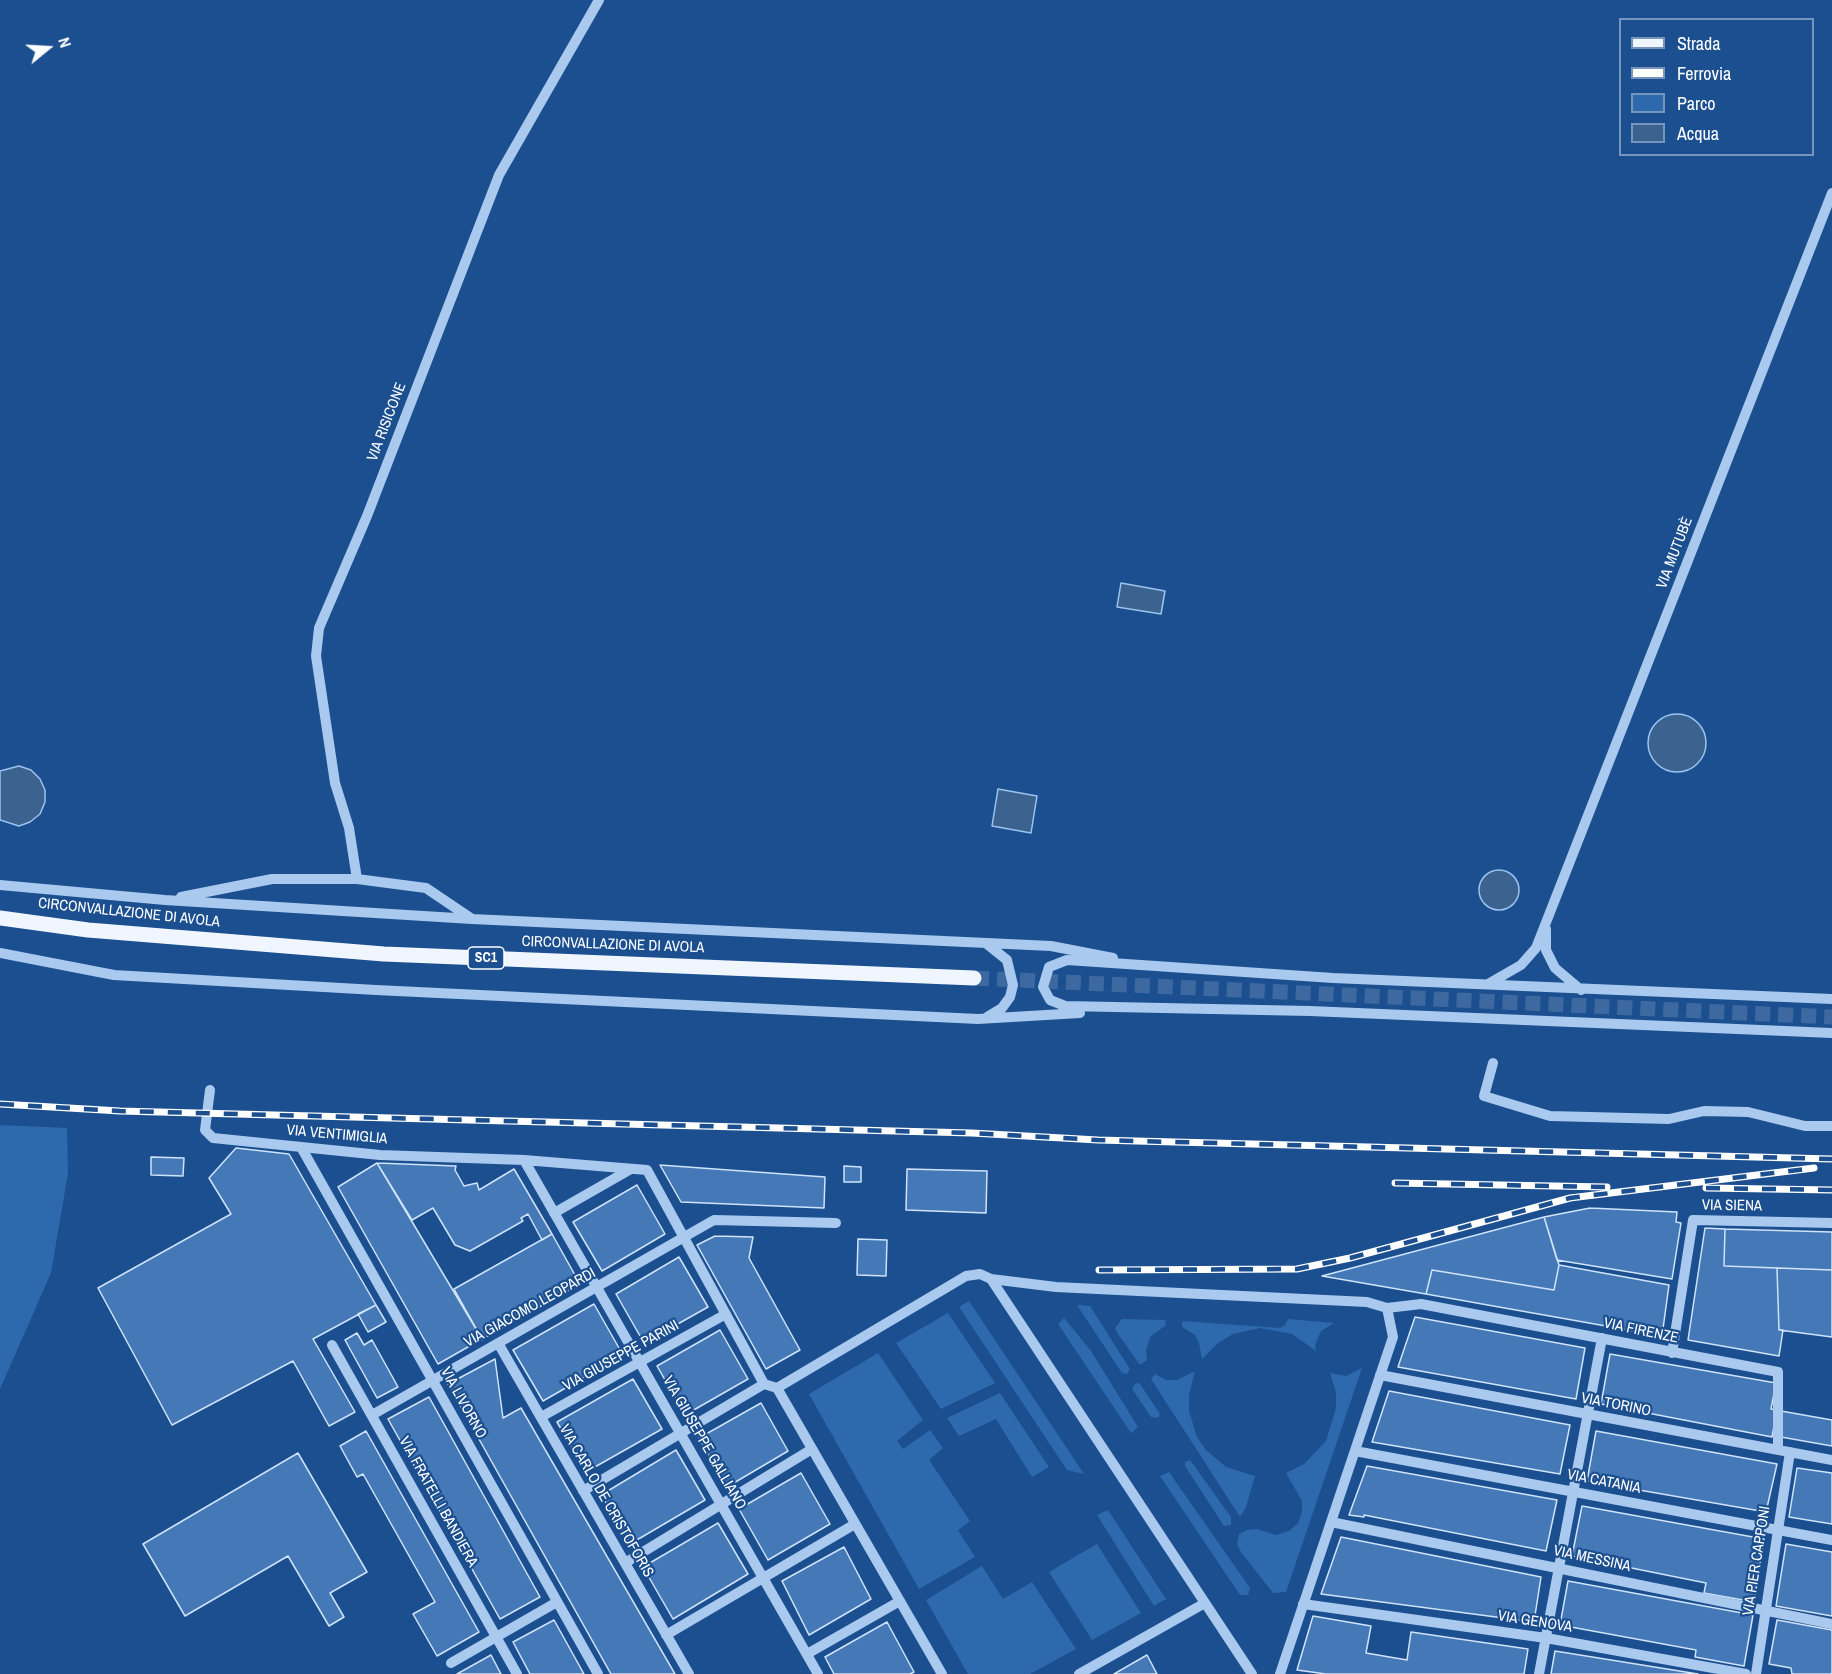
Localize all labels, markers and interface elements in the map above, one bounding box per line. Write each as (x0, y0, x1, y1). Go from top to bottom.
north arrow (18, 18, 78, 78)
legend (1619, 18, 1814, 156)
text: Strada (1677, 31, 1721, 56)
text: N (53, 35, 77, 50)
text: Ferrovia (1677, 61, 1731, 86)
text: Parco (1677, 91, 1716, 116)
text: Acqua (1677, 121, 1719, 146)
street label: VIA RISICONE (364, 380, 410, 464)
street label: VIA MUTUBÈ (1653, 515, 1697, 591)
street label: CIRCONVALLAZIONE DI AVOLA (37, 894, 221, 932)
street label: CIRCONVALLAZIONE DI AVOLA (521, 933, 705, 957)
road number: SC1 (468, 947, 504, 969)
street label: VIA VENTIMIGLIA (286, 1122, 388, 1148)
street label: VIA SIENA (1702, 1196, 1762, 1216)
street label: VIA GIACOMO LEOPARDI (461, 1264, 599, 1352)
street label: VIA FIRENZE (1602, 1314, 1680, 1348)
street label: VIA GIUSEPPE PARINI (560, 1317, 682, 1395)
street label: VIA LIVORNO (436, 1364, 490, 1442)
street label: VIA GIUSEPPE GALLIANO (658, 1373, 750, 1513)
street label: VIA TORINO (1579, 1389, 1653, 1421)
street label: VIA CARLO DE CRISTOFORIS (555, 1421, 657, 1581)
street label: VIA FRATELLI BANDIERA (395, 1434, 481, 1570)
street label: VIA CATANIA (1566, 1466, 1642, 1498)
street label: VIA PIER CAPPONI (1739, 1505, 1775, 1617)
street label: VIA MESSINA (1552, 1542, 1632, 1576)
street label: VIA GENOVA (1497, 1607, 1573, 1637)

